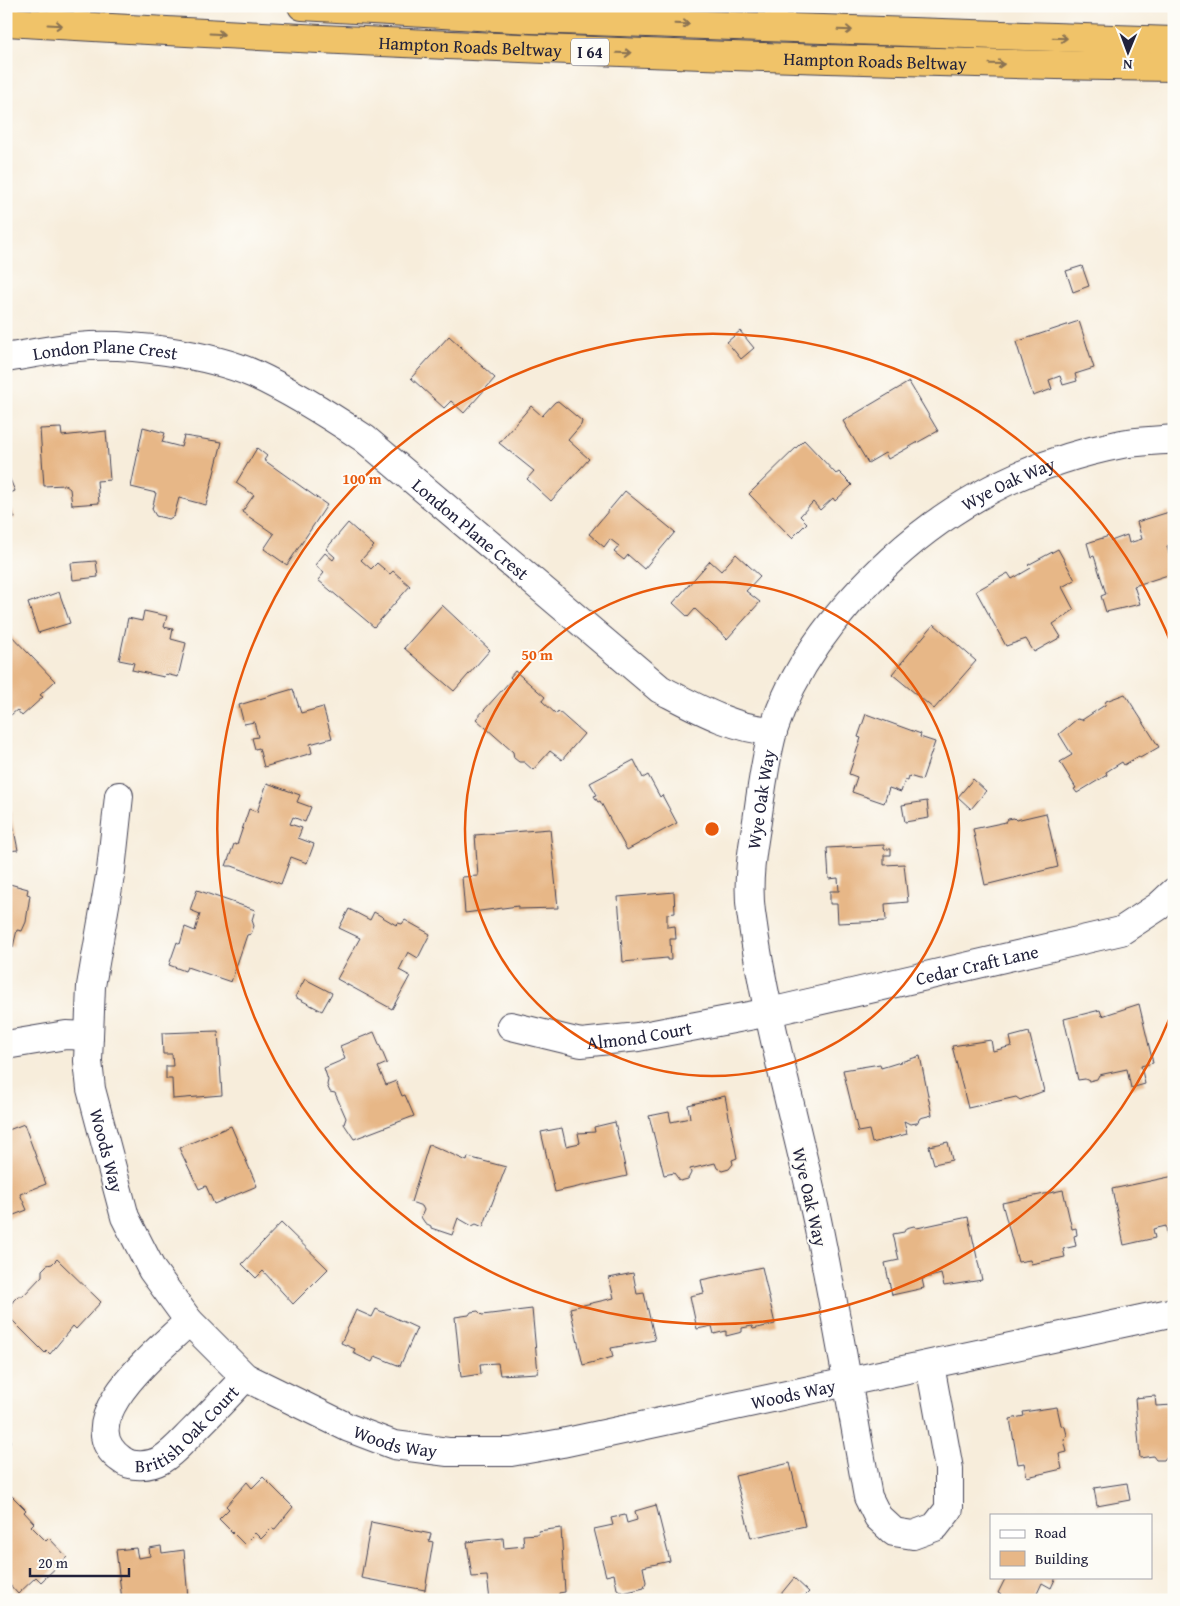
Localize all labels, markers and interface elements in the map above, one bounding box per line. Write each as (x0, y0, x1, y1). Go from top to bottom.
one-way arrow (47, 20, 63, 29)
one-way arrow (674, 20, 690, 29)
one-way arrow (836, 25, 853, 35)
street label: Hampton Roads Beltway (378, 28, 563, 63)
north arrow (1102, 28, 1152, 78)
one-way arrow (209, 30, 225, 39)
one-way arrow (1051, 33, 1067, 42)
road number: I 64 (571, 38, 609, 66)
street label: Hampton Roads Beltway (783, 44, 967, 76)
one-way arrow (616, 48, 632, 58)
text: N (1122, 55, 1133, 75)
one-way arrow (988, 60, 1004, 69)
street label: London Plane Crest (30, 332, 180, 367)
street label: Wye Oak Way (956, 450, 1058, 517)
text: 100 m (342, 468, 382, 489)
street label: London Plane Crest (407, 471, 536, 587)
text: 50 m (521, 644, 553, 665)
street label: Wye Oak Way (739, 746, 782, 851)
centre of rings (703, 820, 721, 838)
street label: Cedar Craft Lane (913, 937, 1041, 992)
street label: Almond Court (585, 1013, 695, 1056)
street label: Woods Way (83, 1106, 131, 1195)
street label: Wye Oak Way (785, 1145, 835, 1249)
street label: Woods Way (748, 1371, 838, 1416)
street label: British Oak Court (135, 1378, 245, 1479)
street label: Woods Way (350, 1417, 439, 1464)
legend (990, 1514, 1152, 1578)
text: Road (1035, 1522, 1066, 1543)
scale bar (30, 1546, 129, 1578)
text: Building (1035, 1548, 1089, 1569)
text: 20 m (38, 1552, 69, 1573)

